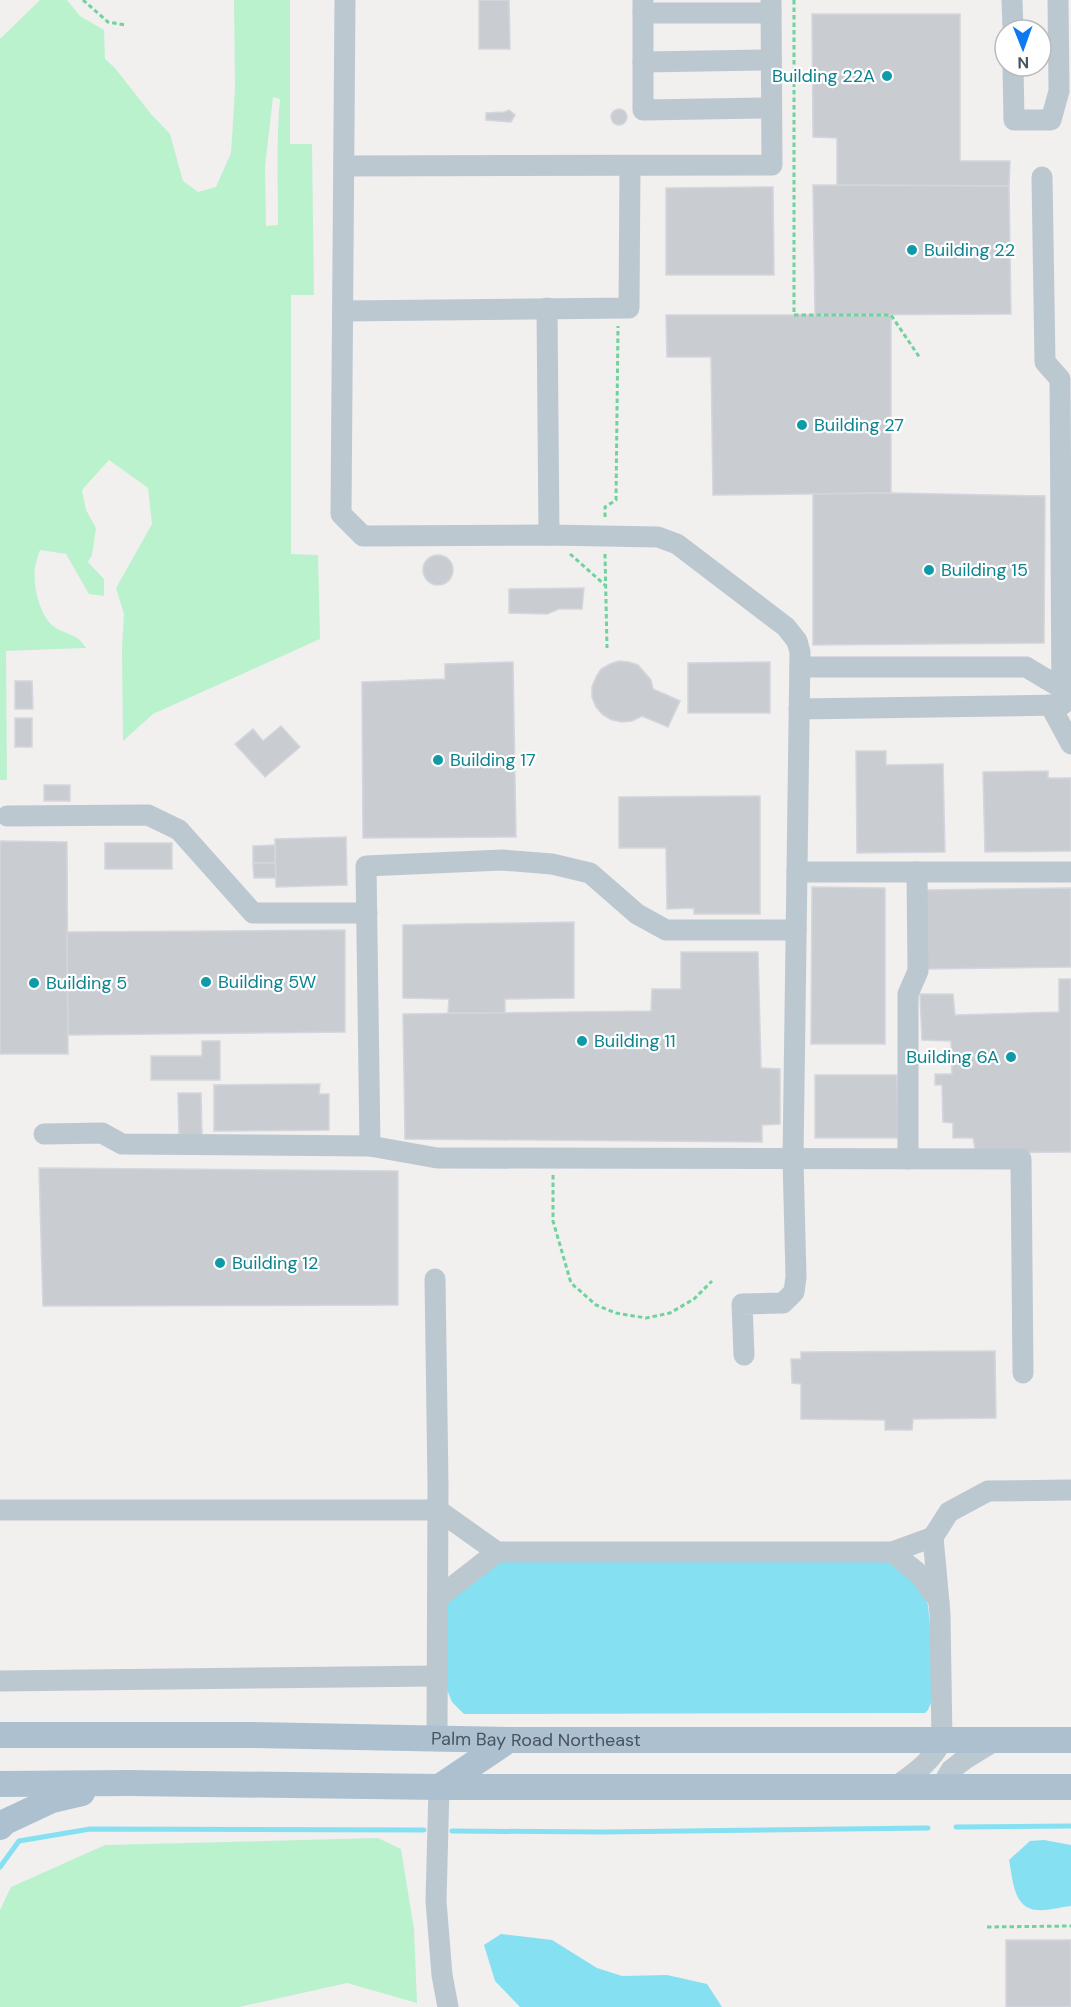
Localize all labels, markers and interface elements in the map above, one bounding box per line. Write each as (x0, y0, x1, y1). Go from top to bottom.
north arrow (993, 18, 1053, 78)
text: N (1017, 52, 1029, 73)
place label: Building 22A (772, 64, 875, 88)
marker: Building 22A (880, 69, 894, 83)
place label: Building 22 (924, 238, 1015, 262)
marker: Building 22 (905, 243, 919, 257)
place label: Building 27 (814, 413, 904, 437)
marker: Building 27 (795, 418, 809, 432)
place label: Building 15 (941, 558, 1028, 582)
marker: Building 15 (922, 563, 936, 577)
place label: Building 17 (450, 748, 536, 772)
marker: Building 17 (431, 753, 445, 767)
place label: Building 5W (218, 970, 316, 994)
place label: Building 5 (46, 971, 127, 995)
marker: Building 5W (199, 975, 213, 989)
marker: Building 5 (27, 976, 41, 990)
place label: Building 11 (594, 1029, 676, 1053)
marker: Building 11 (575, 1034, 589, 1048)
place label: Building 6A (906, 1045, 999, 1069)
marker: Building 6A (1004, 1050, 1018, 1064)
place label: Building 12 (232, 1251, 318, 1275)
marker: Building 12 (213, 1256, 227, 1270)
street label: Palm Bay Road Northeast (431, 1726, 641, 1752)

